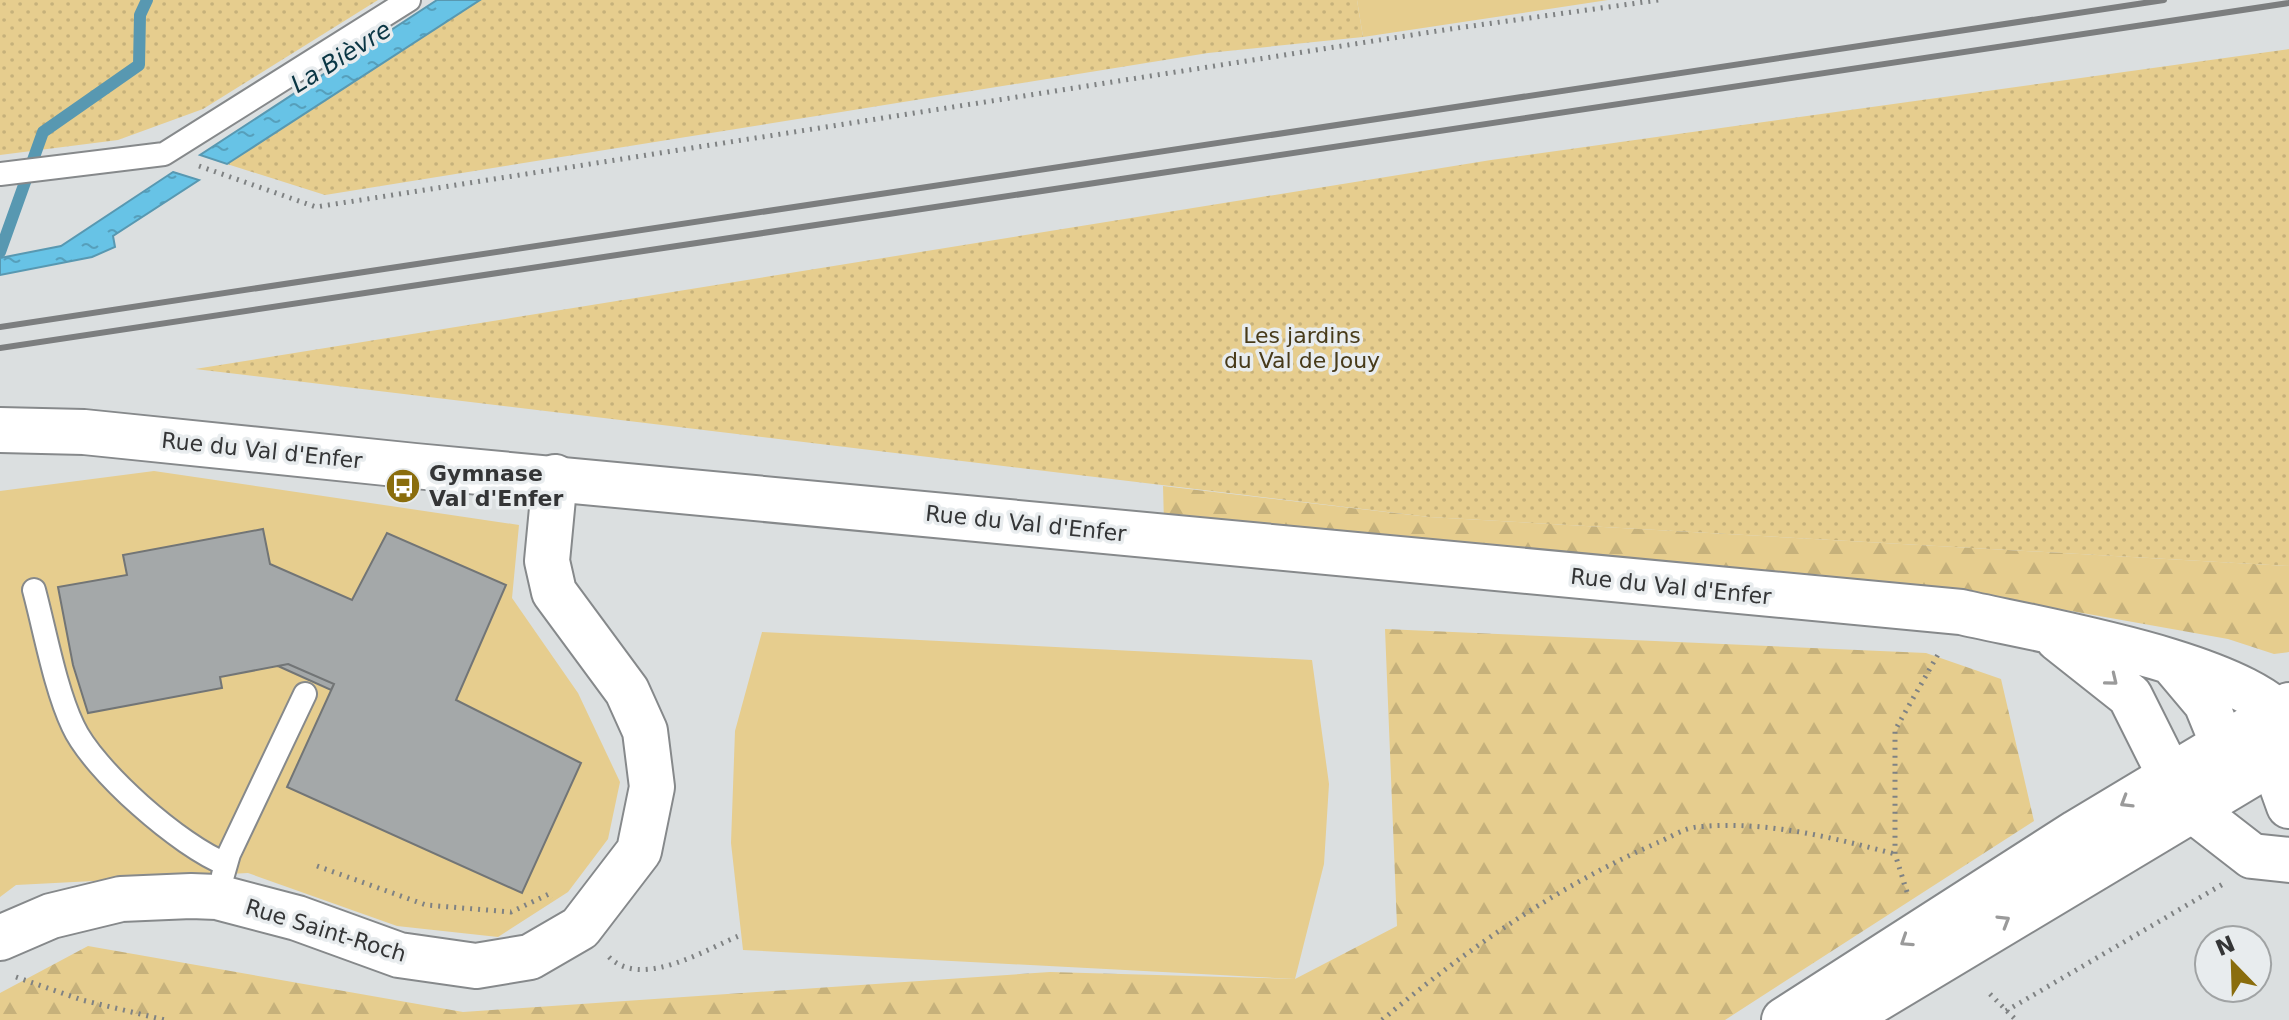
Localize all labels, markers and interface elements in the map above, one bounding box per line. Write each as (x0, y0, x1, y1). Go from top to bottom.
water label: La Bièvre (286, 15, 396, 99)
park label: Les jardins du Val de Jouy (1224, 323, 1380, 373)
street label: Rue du Val d'Enfer (160, 428, 365, 474)
place label: Gymnase Val d'Enfer (429, 461, 564, 511)
bus stop icon: Gymnase Val d'Enfer (384, 467, 422, 505)
street label: Rue du Val d'Enfer (924, 501, 1129, 547)
street label: Rue du Val d'Enfer (1569, 564, 1774, 610)
one-way arrow (2103, 670, 2117, 685)
one-way arrow (2120, 793, 2135, 808)
street label: Rue Saint-Roch (243, 894, 409, 967)
one-way arrow (1995, 915, 2010, 931)
north arrow (2193, 924, 2273, 1004)
text: N (2212, 931, 2239, 961)
one-way arrow (1900, 932, 1915, 947)

